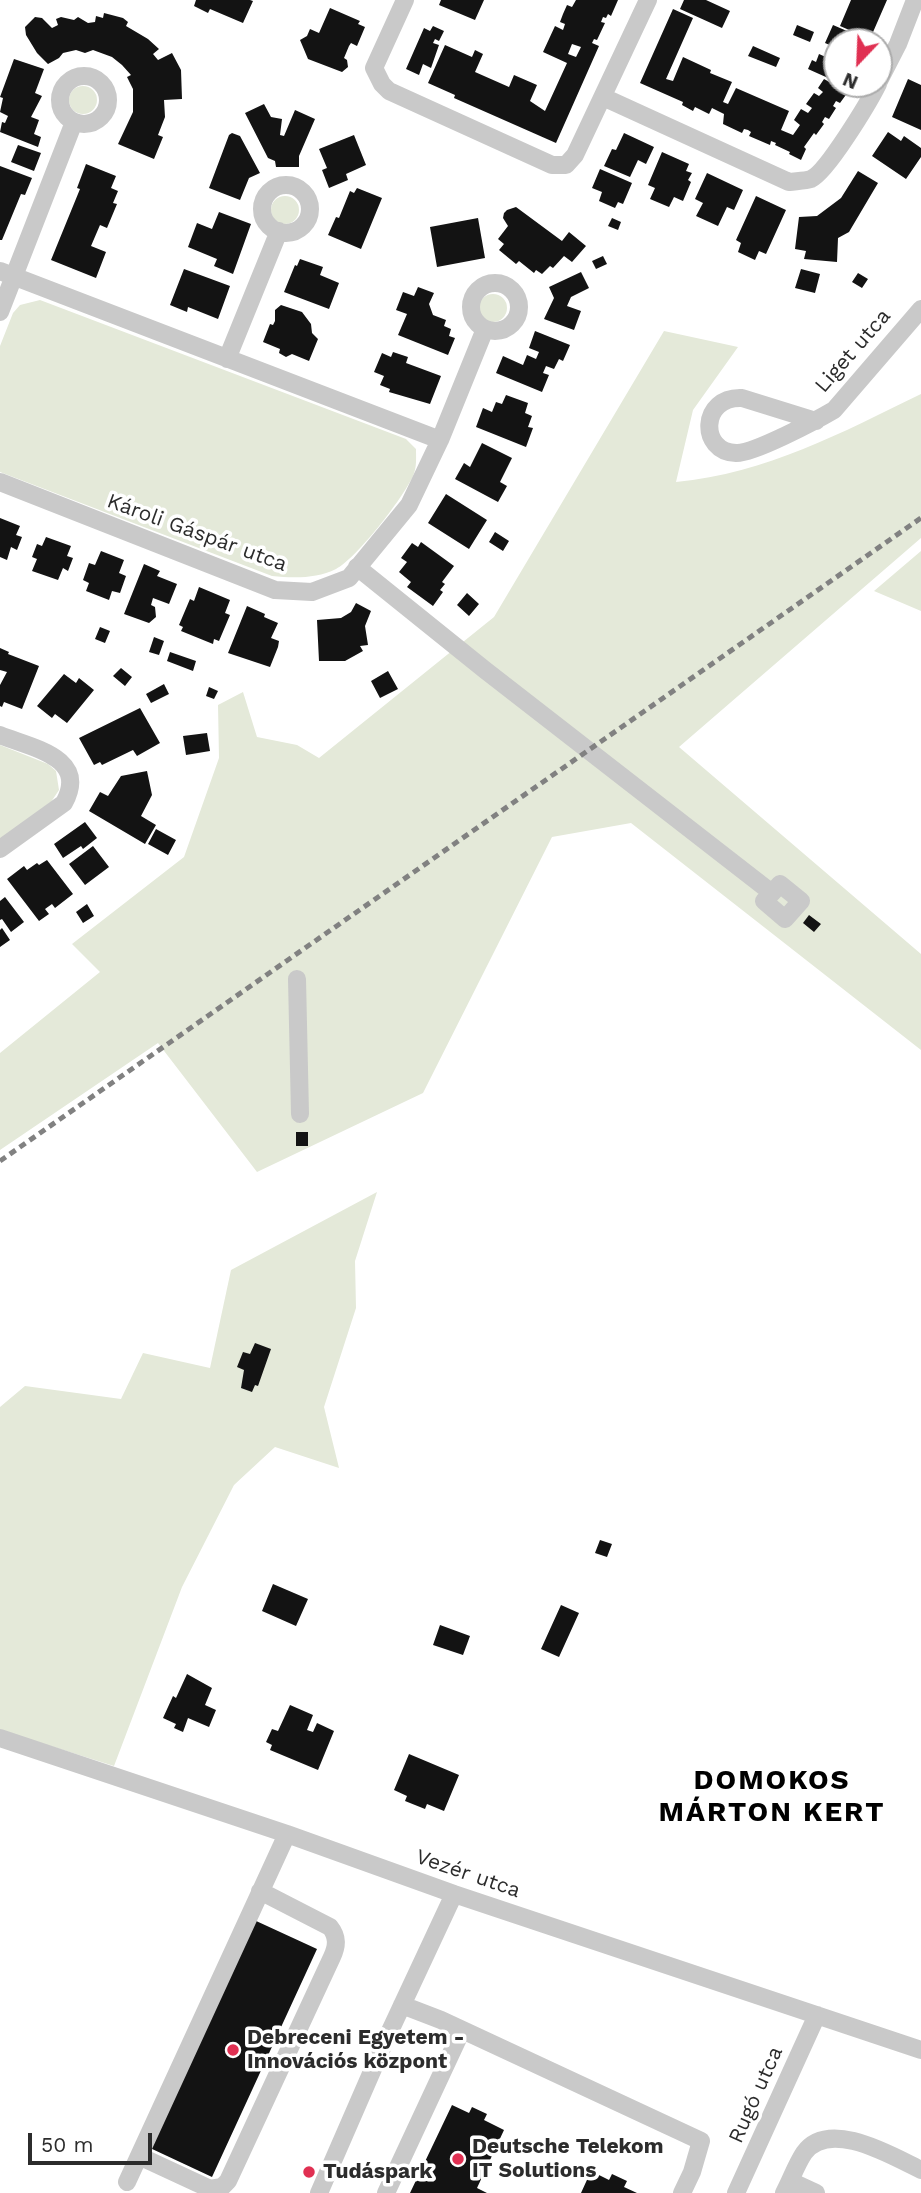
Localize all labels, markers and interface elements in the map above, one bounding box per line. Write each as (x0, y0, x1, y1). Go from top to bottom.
north arrow (823, 28, 893, 98)
text: N (839, 68, 861, 94)
street label: Liget utca (810, 304, 896, 398)
street label: Károli Gáspár utca (104, 489, 290, 577)
district label: DOMOKOS MÁRTON KERT (660, 1764, 884, 1830)
street label: Vezér utca (412, 1844, 524, 1904)
place label: Debreceni Egyetem - Innovációs központ (247, 2025, 465, 2075)
marker: Debreceni Egyetem - Innovációs központ (225, 2042, 241, 2058)
street label: Rugó utca (724, 2043, 788, 2147)
scale bar (32, 2120, 156, 2164)
text: 50 m (41, 2132, 93, 2157)
place label: Deutsche Telekom IT Solutions (472, 2134, 663, 2184)
marker: Deutsche Telekom IT Solutions (450, 2151, 466, 2167)
place label: Tudáspark (323, 2159, 432, 2185)
marker: Tudáspark (301, 2164, 317, 2180)

